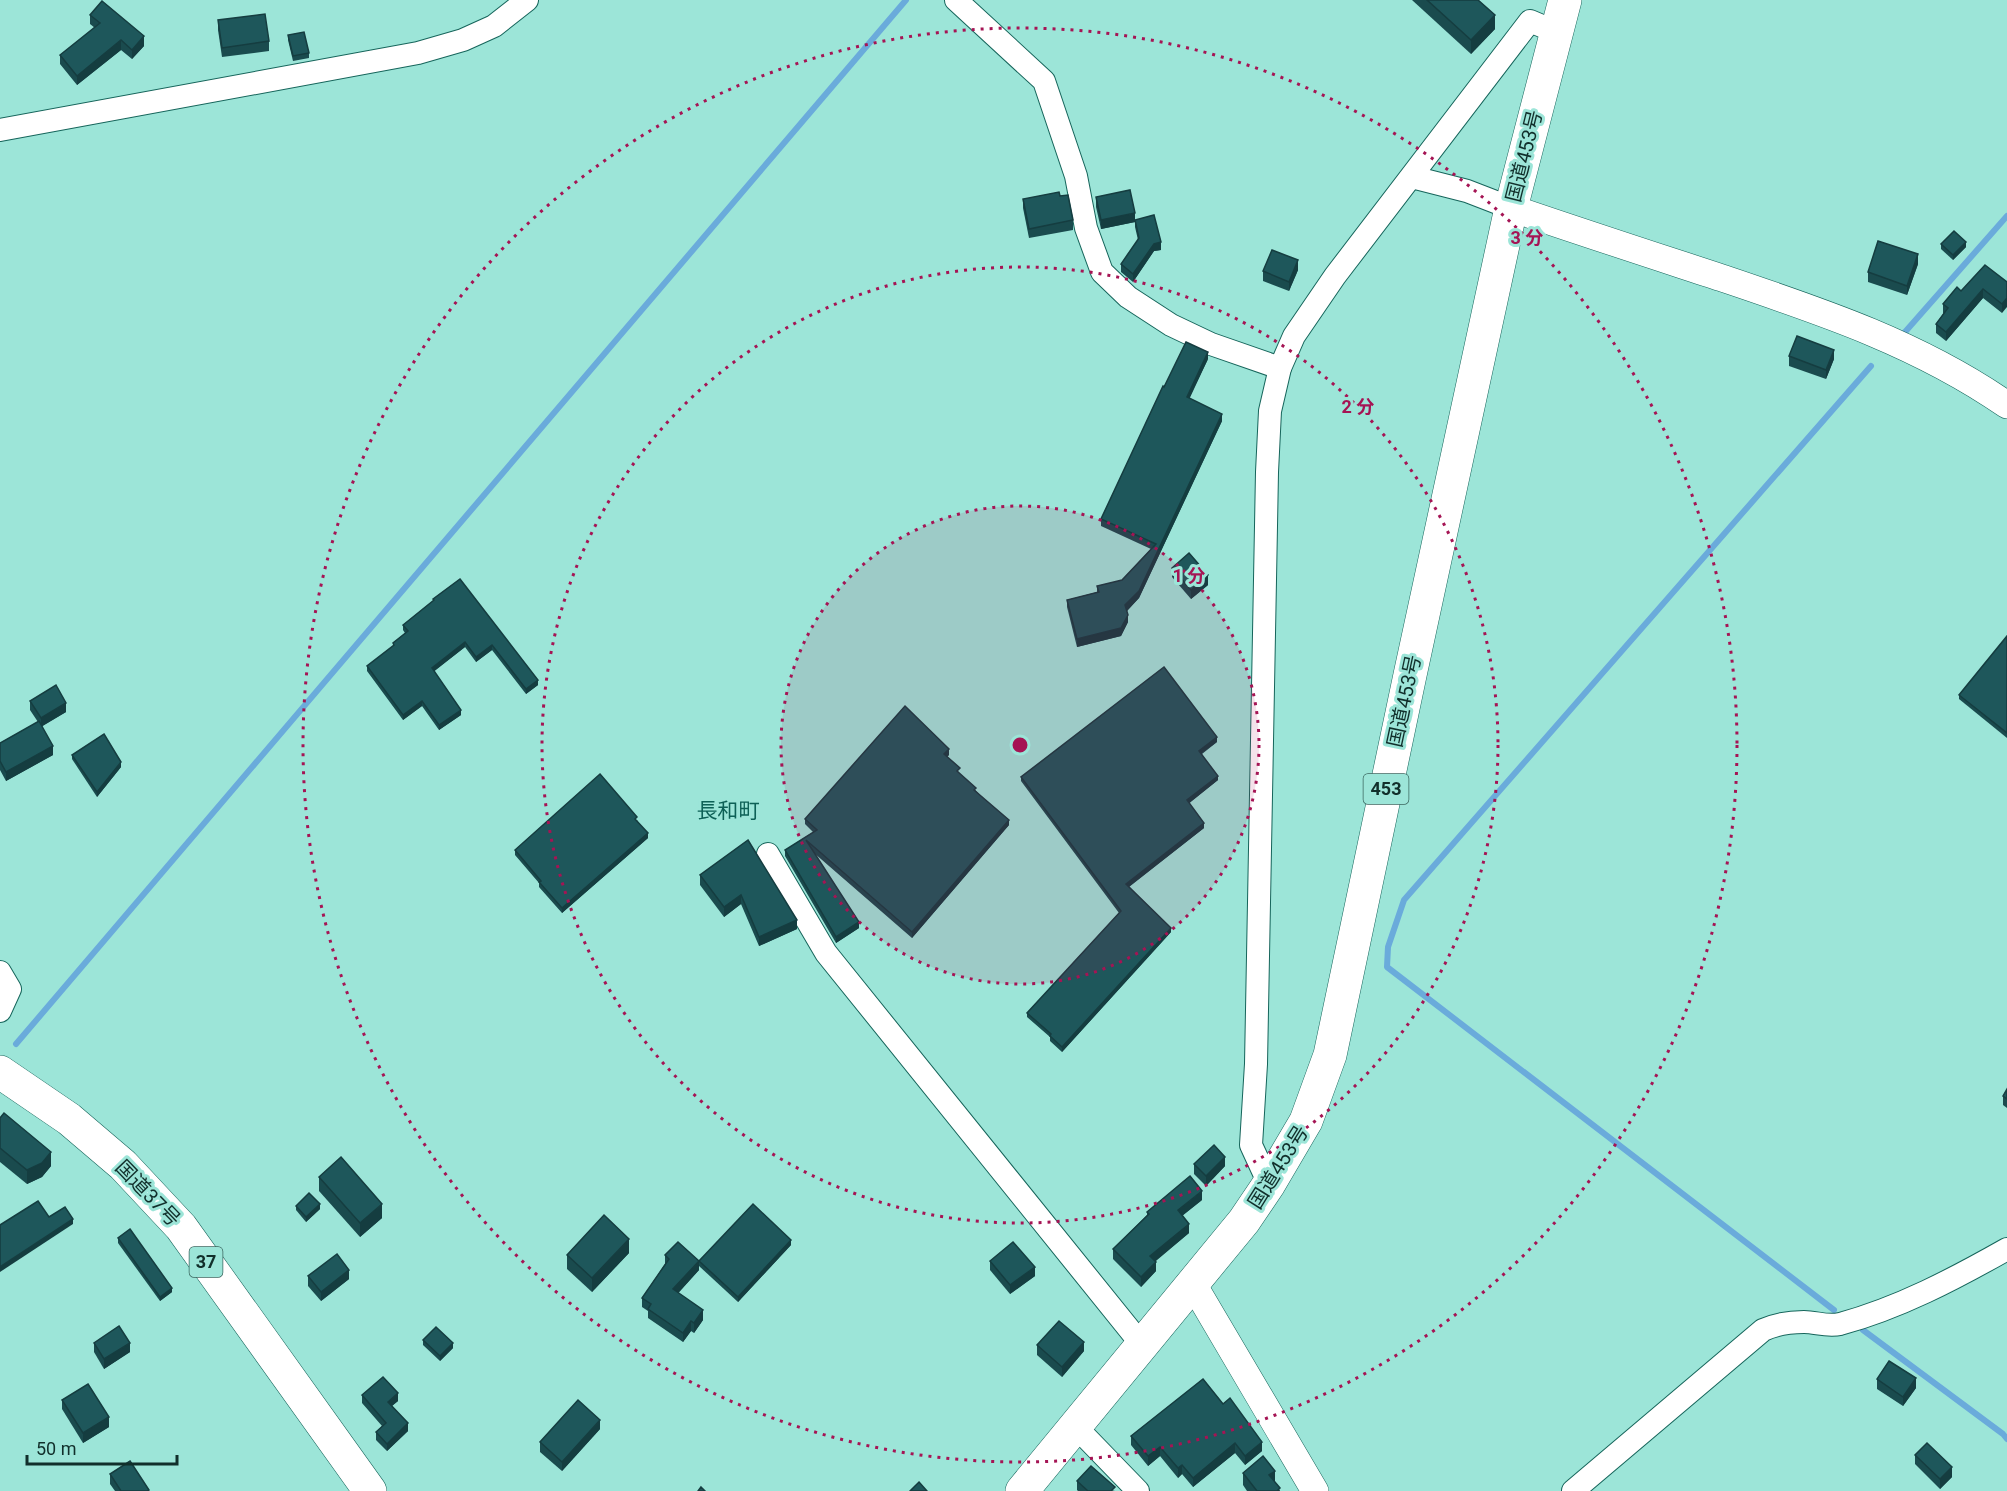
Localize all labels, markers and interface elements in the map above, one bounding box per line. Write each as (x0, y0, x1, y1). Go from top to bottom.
street label: 国道453号 (1501, 108, 1547, 204)
text: 3 分 (1511, 227, 1543, 248)
text: 2 分 (1342, 396, 1374, 417)
text: 1 分 (1173, 565, 1205, 586)
street label: 国道453号 (1383, 653, 1425, 749)
centre of rings (1010, 735, 1030, 755)
road number: 453 (1364, 774, 1408, 804)
district label: 長和町 (697, 799, 760, 823)
street label: 国道453号 (1243, 1121, 1313, 1213)
street label: 国道37号 (111, 1155, 185, 1231)
road number: 37 (190, 1247, 222, 1277)
scale bar (27, 1428, 177, 1466)
text: 50 m (36, 1438, 76, 1459)

